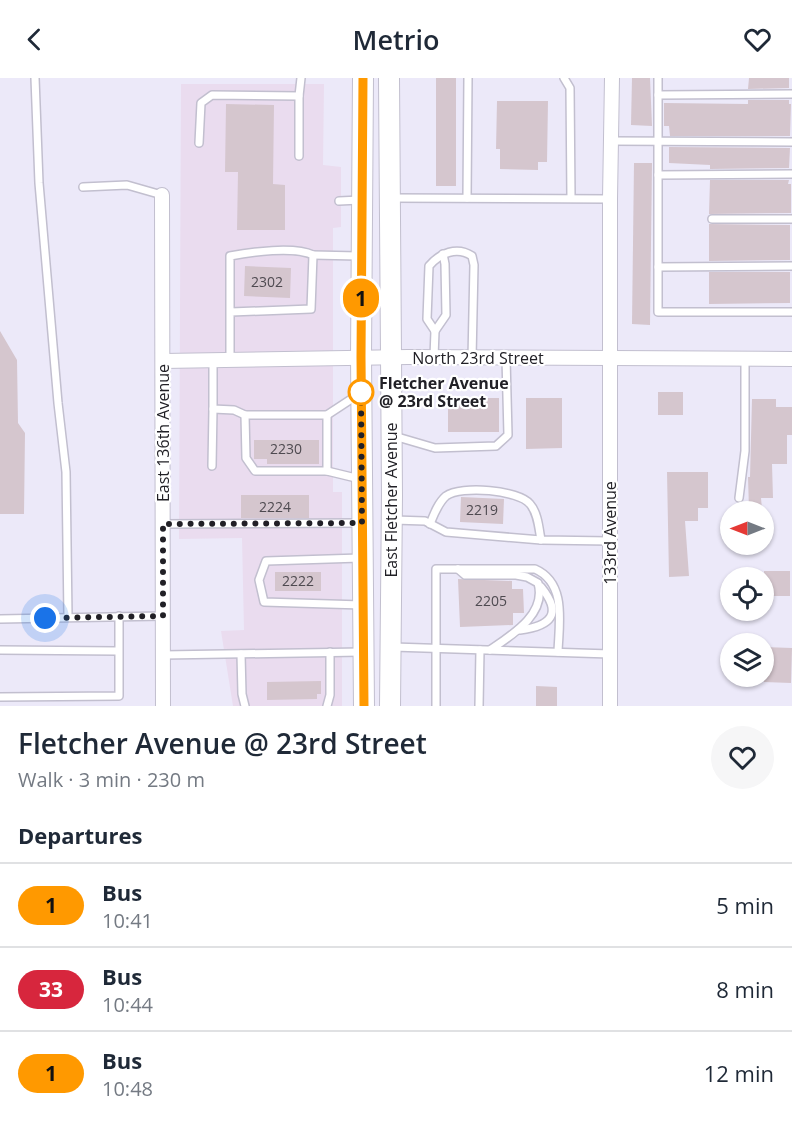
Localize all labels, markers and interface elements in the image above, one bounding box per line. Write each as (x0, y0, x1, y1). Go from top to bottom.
text: Metrio (353, 21, 439, 58)
icon: back (18, 23, 51, 56)
icon: heart (741, 23, 774, 56)
house number: 2302 (251, 272, 283, 291)
line badge: 1 (342, 278, 380, 318)
text: 1 (355, 284, 367, 312)
street label: North 23rd Street (412, 347, 544, 369)
street label: East 136th Avenue (152, 364, 174, 502)
place label: Fletcher Avenue @ 23rd Street (379, 372, 509, 412)
marker: Fletcher Avenue @ 23rd Street (348, 379, 374, 405)
street label: East Fletcher Avenue (380, 422, 402, 578)
house number: 2230 (270, 439, 302, 458)
street label: 133rd Avenue (599, 481, 621, 585)
house number: 2224 (259, 497, 291, 516)
house number: 2219 (466, 500, 498, 519)
north arrow (720, 501, 774, 555)
map controls (720, 501, 774, 687)
button: locate (720, 567, 774, 621)
house number: 2222 (282, 571, 314, 590)
house number: 2205 (475, 591, 507, 610)
your location (30, 603, 60, 633)
button: layers (720, 633, 774, 687)
text: Fletcher Avenue @ 23rd Street (18, 724, 427, 762)
button: heart (711, 726, 774, 789)
text: Walk · 3 min · 230 m (18, 766, 205, 793)
text: Departures (18, 820, 142, 850)
text: Bus (102, 877, 142, 907)
text: 5 min (716, 890, 774, 920)
text: 1 (45, 891, 57, 919)
text: 10:41 (102, 907, 153, 934)
text: Bus (102, 961, 142, 991)
text: 8 min (716, 974, 774, 1004)
text: 33 (39, 975, 63, 1003)
text: 10:44 (102, 991, 153, 1018)
text: Bus (102, 1045, 142, 1075)
text: 12 min (704, 1058, 774, 1088)
text: 1 (45, 1059, 57, 1087)
text: 10:48 (102, 1075, 153, 1102)

